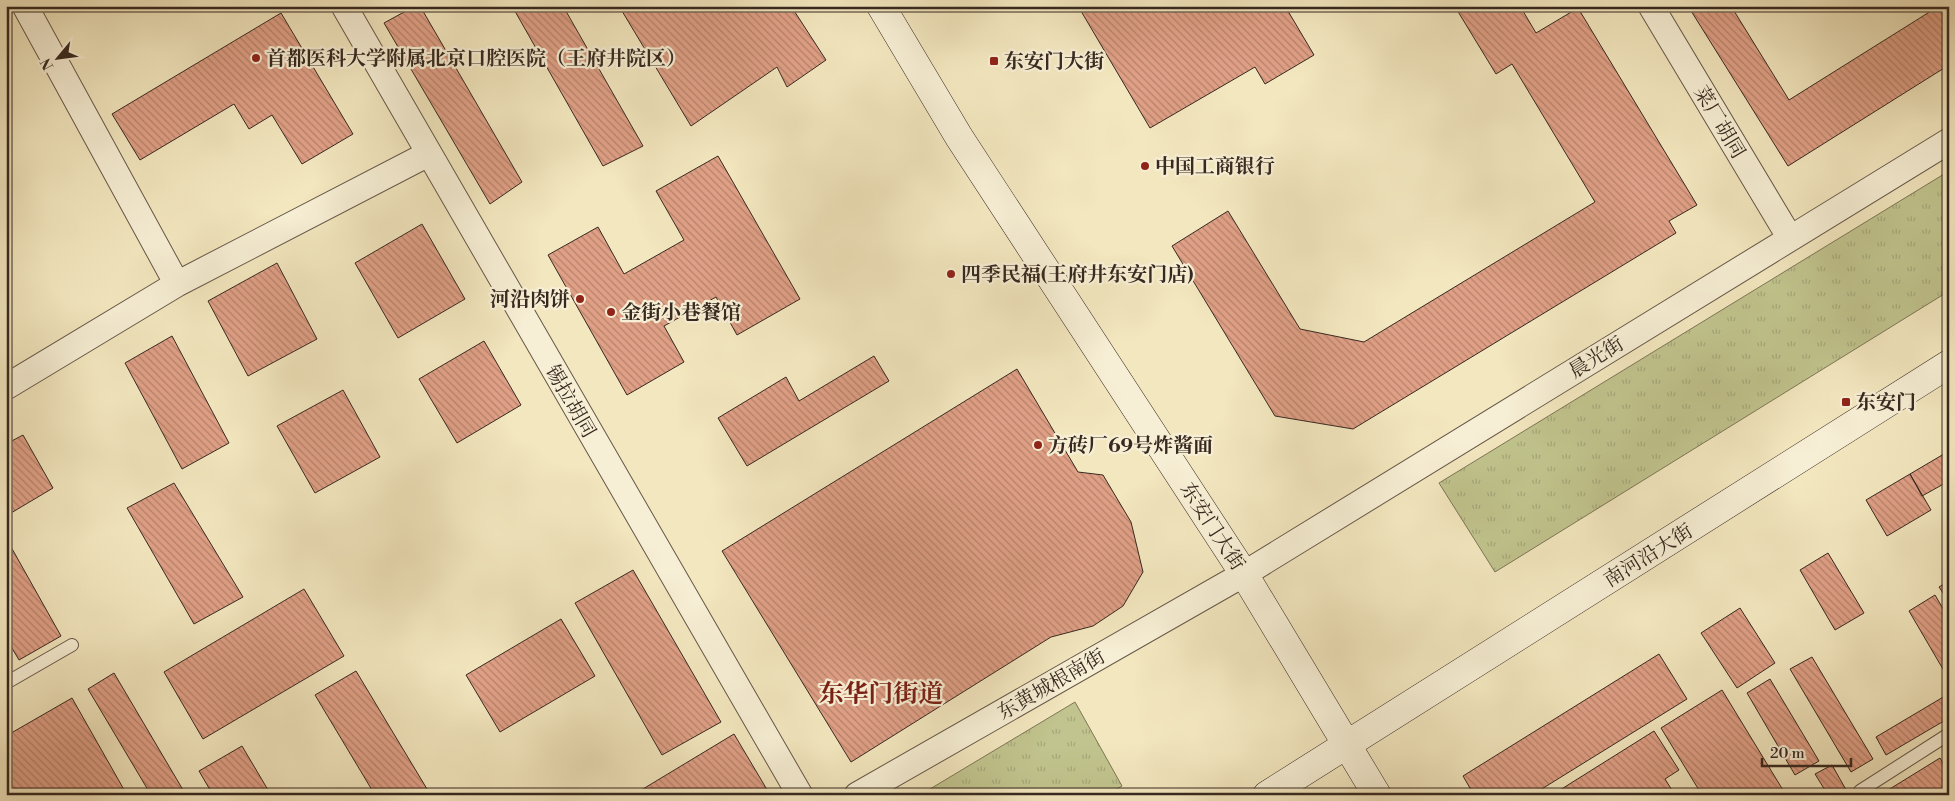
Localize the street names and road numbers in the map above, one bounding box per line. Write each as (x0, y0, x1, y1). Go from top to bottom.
street label: 菜厂胡同 (1687, 82, 1750, 163)
street label: 晨光街 (1565, 332, 1629, 385)
street label: 锡拉胡同 (539, 361, 601, 443)
street label: 东安门大街 (1174, 478, 1249, 576)
street label: 南河沿大街 (1600, 519, 1698, 593)
street label: 东黄城根南街 (994, 644, 1110, 726)

